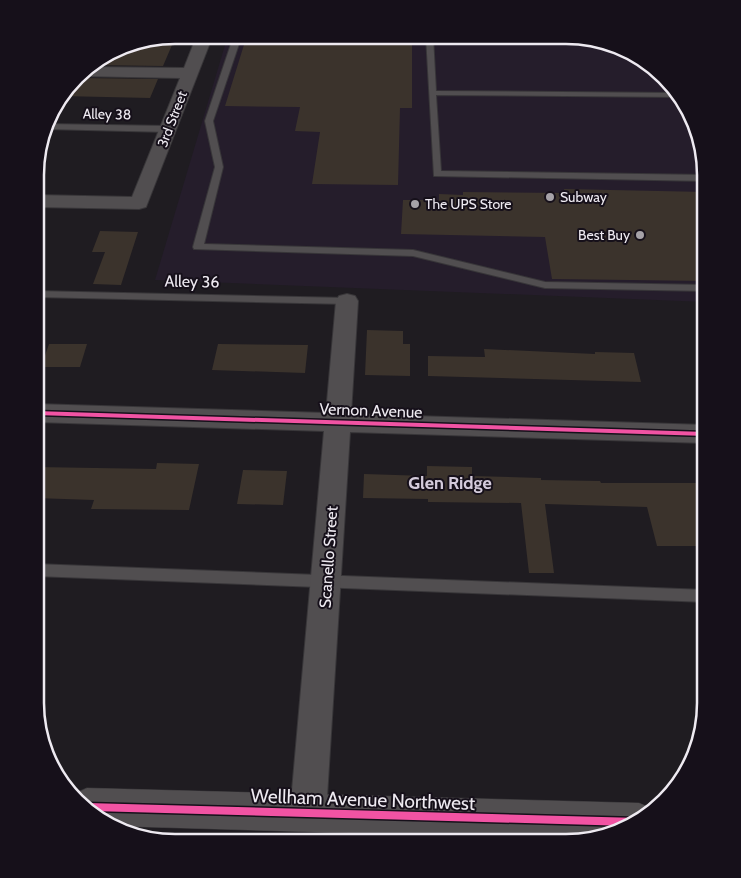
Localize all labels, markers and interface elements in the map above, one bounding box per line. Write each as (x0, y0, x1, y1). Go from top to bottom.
street label: 3rd Street (153, 88, 191, 150)
street label: Alley 38 (83, 105, 131, 123)
place label: Subway (560, 188, 607, 206)
marker: Subway (544, 191, 556, 203)
place label: The UPS Store (425, 195, 512, 213)
marker: The UPS Store (409, 198, 421, 210)
place label: Best Buy (578, 226, 630, 244)
marker: Best Buy (634, 229, 646, 241)
street label: Alley 36 (164, 272, 220, 291)
street label: Vernon Avenue (319, 399, 423, 422)
district label: Glen Ridge (408, 472, 492, 494)
street label: Scanello Street (315, 505, 342, 609)
street label: Wellham Avenue Northwest (250, 784, 476, 815)

